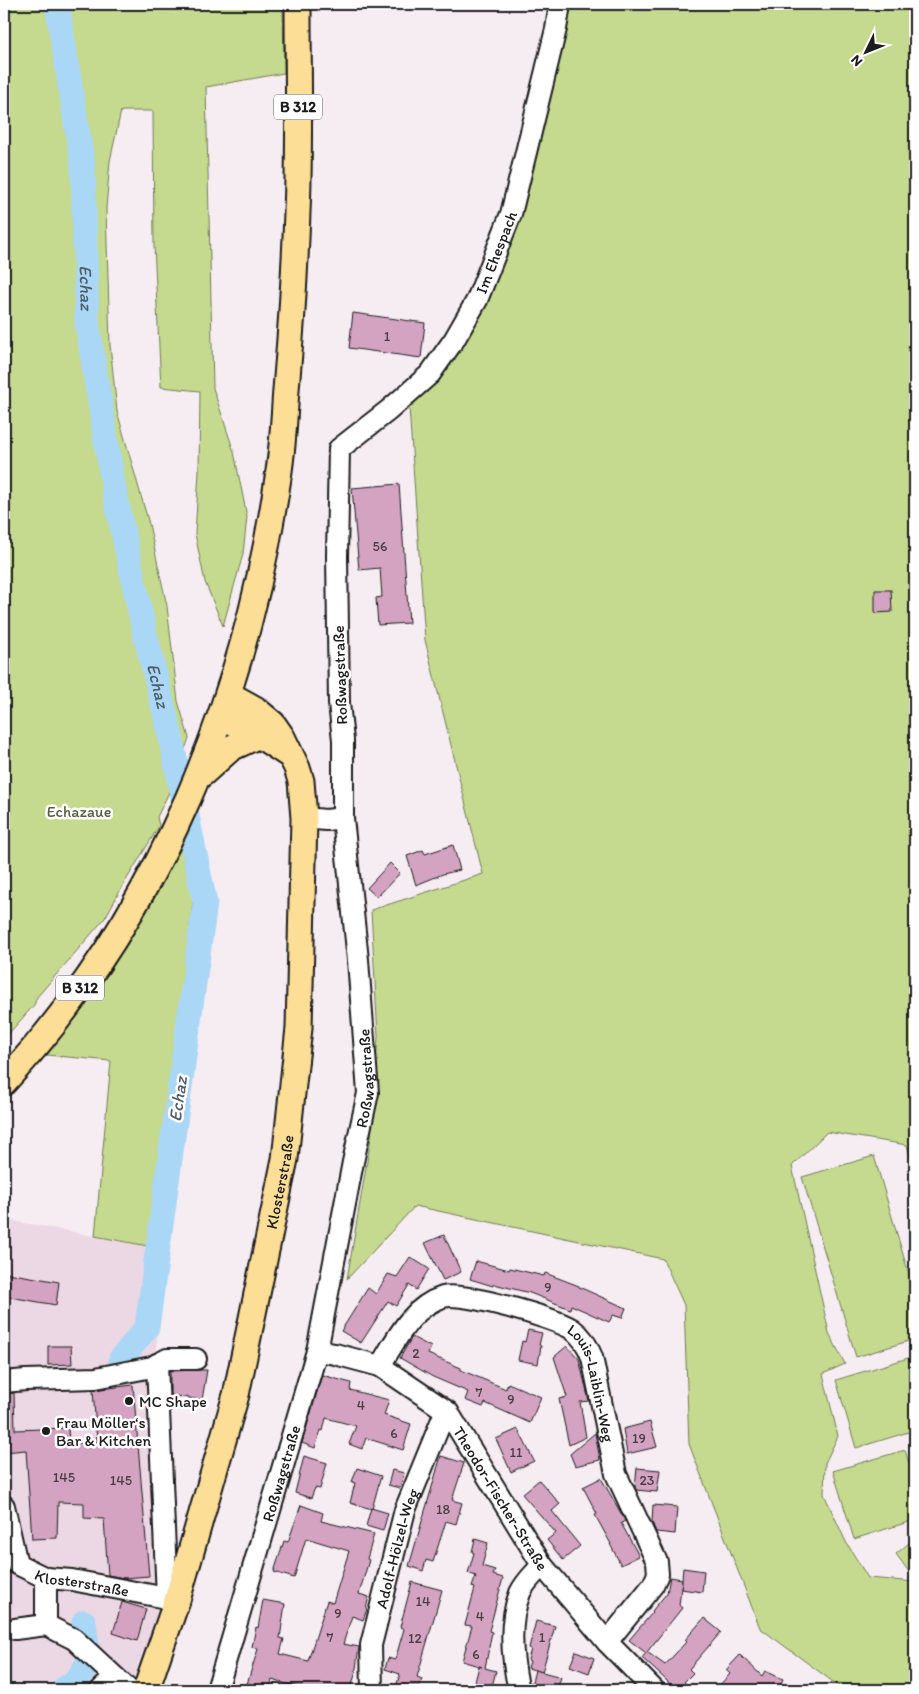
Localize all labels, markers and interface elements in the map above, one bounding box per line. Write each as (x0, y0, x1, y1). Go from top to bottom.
north arrow (842, 28, 892, 78)
text: N (847, 51, 866, 70)
road number: B 312 (274, 94, 322, 120)
street label: Im Ehespach (471, 208, 521, 296)
water label: Echaz (75, 265, 98, 312)
house number: 1 (384, 328, 391, 345)
house number: 56 (373, 538, 387, 555)
street label: Roßwagstraße (329, 625, 351, 725)
water label: Echaz (142, 661, 175, 712)
park label: Echazaue (47, 802, 111, 821)
road number: B 312 (56, 976, 104, 1000)
street label: Roßwagstraße (351, 1028, 378, 1129)
water label: Echaz (164, 1073, 192, 1123)
street label: Klosterstraße (261, 1134, 297, 1231)
house number: 9 (544, 1279, 552, 1296)
street label: Louis-Laiblin-Weg (564, 1320, 619, 1445)
house number: 2 (412, 1345, 420, 1362)
house number: 7 (476, 1384, 483, 1401)
house number: 9 (507, 1391, 515, 1408)
place label: MC Shape (139, 1392, 207, 1411)
marker: MC Shape (123, 1395, 135, 1407)
house number: 4 (357, 1397, 366, 1414)
place label: Frau Möller‘s Bar & Kitchen (56, 1413, 151, 1450)
street label: Roßwagstraße (258, 1423, 304, 1524)
street label: Theodor-Fischer-Straße (449, 1423, 552, 1574)
marker: Frau Möller‘s Bar & Kitchen (40, 1425, 52, 1437)
house number: 6 (390, 1425, 398, 1442)
house number: 19 (632, 1430, 646, 1447)
house number: 11 (510, 1444, 523, 1461)
house number: 145 (53, 1469, 75, 1486)
house number: 145 (110, 1472, 132, 1489)
house number: 23 (640, 1472, 655, 1489)
street label: Adolf-Hölzel-Weg (371, 1485, 423, 1610)
house number: 18 (436, 1501, 450, 1518)
street label: Klosterstraße (32, 1565, 131, 1600)
house number: 14 (416, 1593, 431, 1610)
house number: 9 (334, 1605, 342, 1622)
house number: 4 (476, 1608, 485, 1625)
house number: 7 (327, 1629, 334, 1646)
house number: 1 (539, 1629, 546, 1646)
house number: 12 (408, 1630, 423, 1647)
house number: 6 (472, 1646, 480, 1663)

